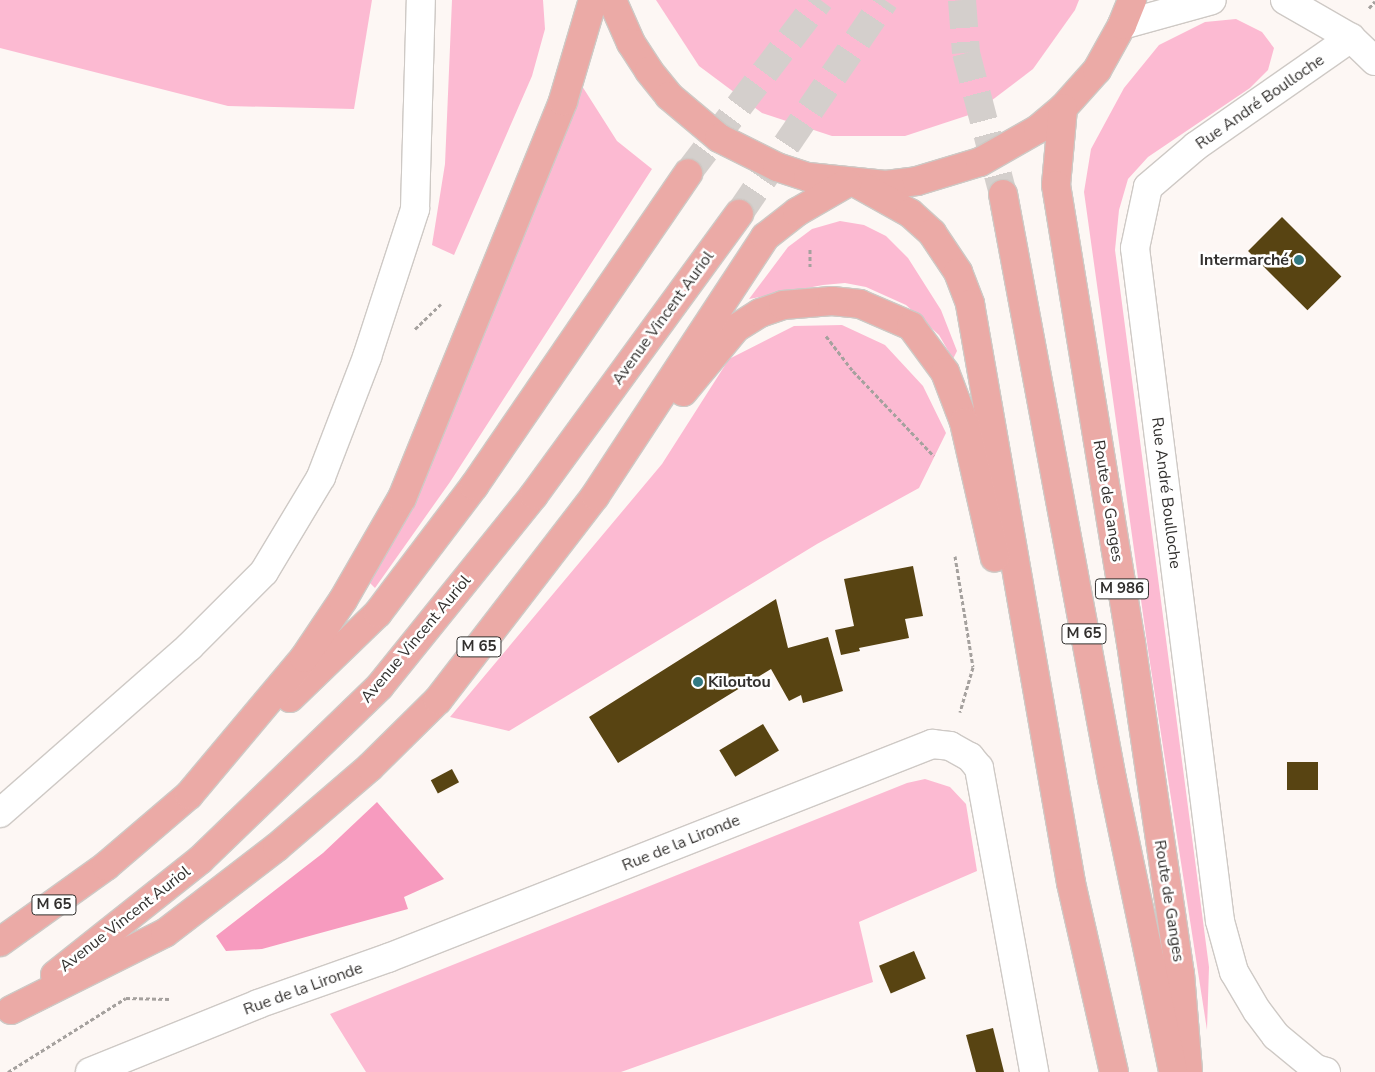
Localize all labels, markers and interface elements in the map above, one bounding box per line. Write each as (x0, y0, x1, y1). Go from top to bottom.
street label: Rue André Boulloche (1192, 50, 1328, 154)
street label: Avenue Vincent Auriol (608, 247, 718, 389)
place label: Intermarché (1200, 250, 1289, 270)
marker: Intermarché (1293, 254, 1305, 266)
street label: Rue André Boulloche (1147, 416, 1185, 570)
street label: Route de Ganges (1089, 439, 1127, 563)
street label: Avenue Vincent Auriol (357, 571, 475, 707)
road number: M 986 (1094, 576, 1150, 602)
road number: M 65 (1060, 622, 1108, 646)
road number: M 65 (455, 634, 503, 660)
place label: Kiloutou (708, 672, 771, 692)
marker: Kiloutou (692, 676, 704, 688)
street label: Rue de la Lironde (619, 811, 743, 875)
street label: Route de Ganges (1150, 839, 1188, 963)
street label: Avenue Vincent Auriol (56, 862, 194, 976)
road number: M 65 (30, 892, 78, 918)
street label: Rue de la Lironde (241, 959, 365, 1019)

